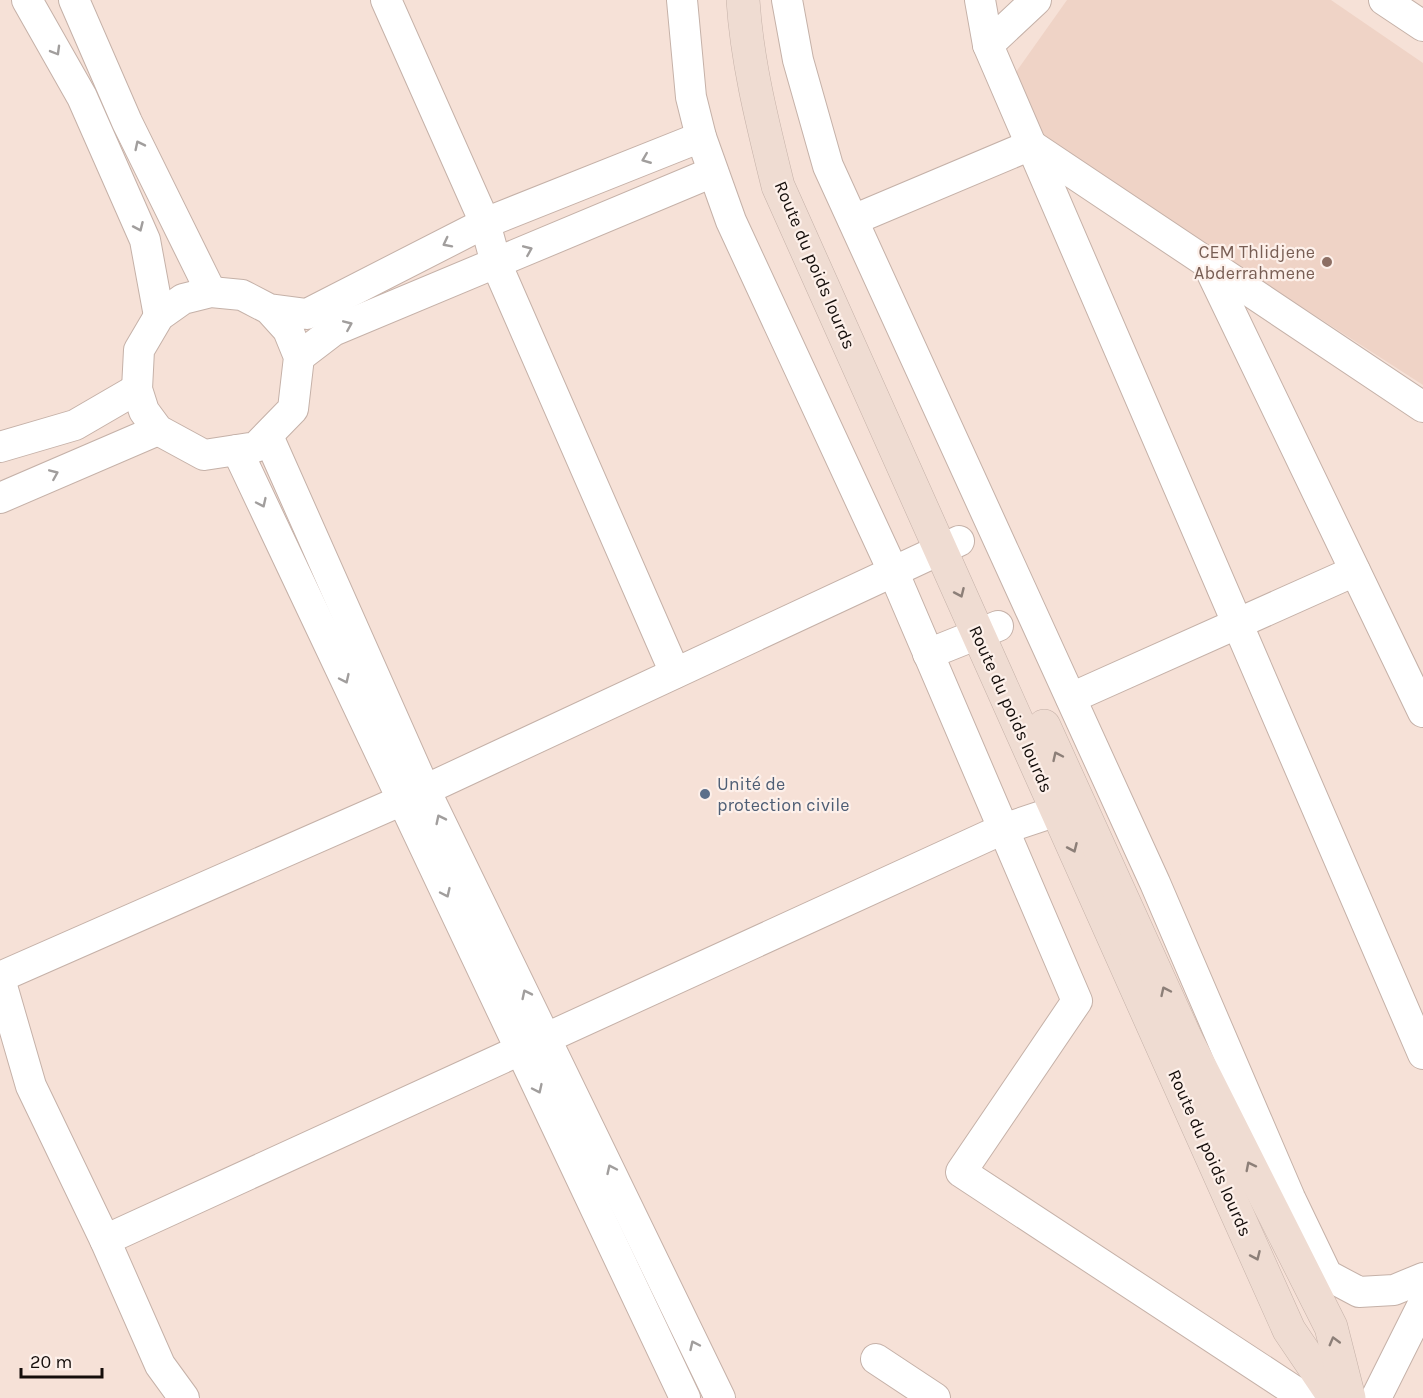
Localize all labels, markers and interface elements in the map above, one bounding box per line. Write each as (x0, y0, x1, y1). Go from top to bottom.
one-way arrow (49, 45, 60, 55)
one-way arrow (134, 140, 146, 151)
one-way arrow (642, 152, 653, 164)
street label: Route du poids lourds (770, 178, 860, 352)
one-way arrow (132, 220, 144, 231)
one-way arrow (443, 236, 454, 247)
place label: CEM Thlidjene Abderrahmene (1194, 241, 1315, 284)
one-way arrow (522, 245, 533, 257)
marker: CEM Thlidjene Abderrahmene (1320, 255, 1334, 269)
one-way arrow (342, 320, 353, 332)
one-way arrow (47, 470, 58, 482)
one-way arrow (254, 496, 266, 507)
one-way arrow (952, 586, 964, 597)
street label: Route du poids lourds (964, 622, 1058, 796)
one-way arrow (338, 672, 350, 683)
one-way arrow (1053, 751, 1065, 762)
place label: Unité de protection civile (717, 773, 850, 816)
marker: Unité de protection civile (698, 787, 712, 801)
one-way arrow (435, 814, 447, 825)
one-way arrow (1066, 841, 1078, 852)
one-way arrow (439, 887, 451, 898)
one-way arrow (1160, 986, 1172, 997)
one-way arrow (522, 989, 533, 1000)
street label: Route du poids lourds (1163, 1066, 1257, 1240)
one-way arrow (530, 1082, 542, 1093)
one-way arrow (1246, 1162, 1257, 1172)
one-way arrow (606, 1165, 618, 1176)
one-way arrow (1248, 1249, 1260, 1260)
one-way arrow (1329, 1337, 1342, 1347)
scale bar (21, 1341, 102, 1379)
one-way arrow (690, 1341, 702, 1352)
text: 20 m (30, 1351, 72, 1373)

